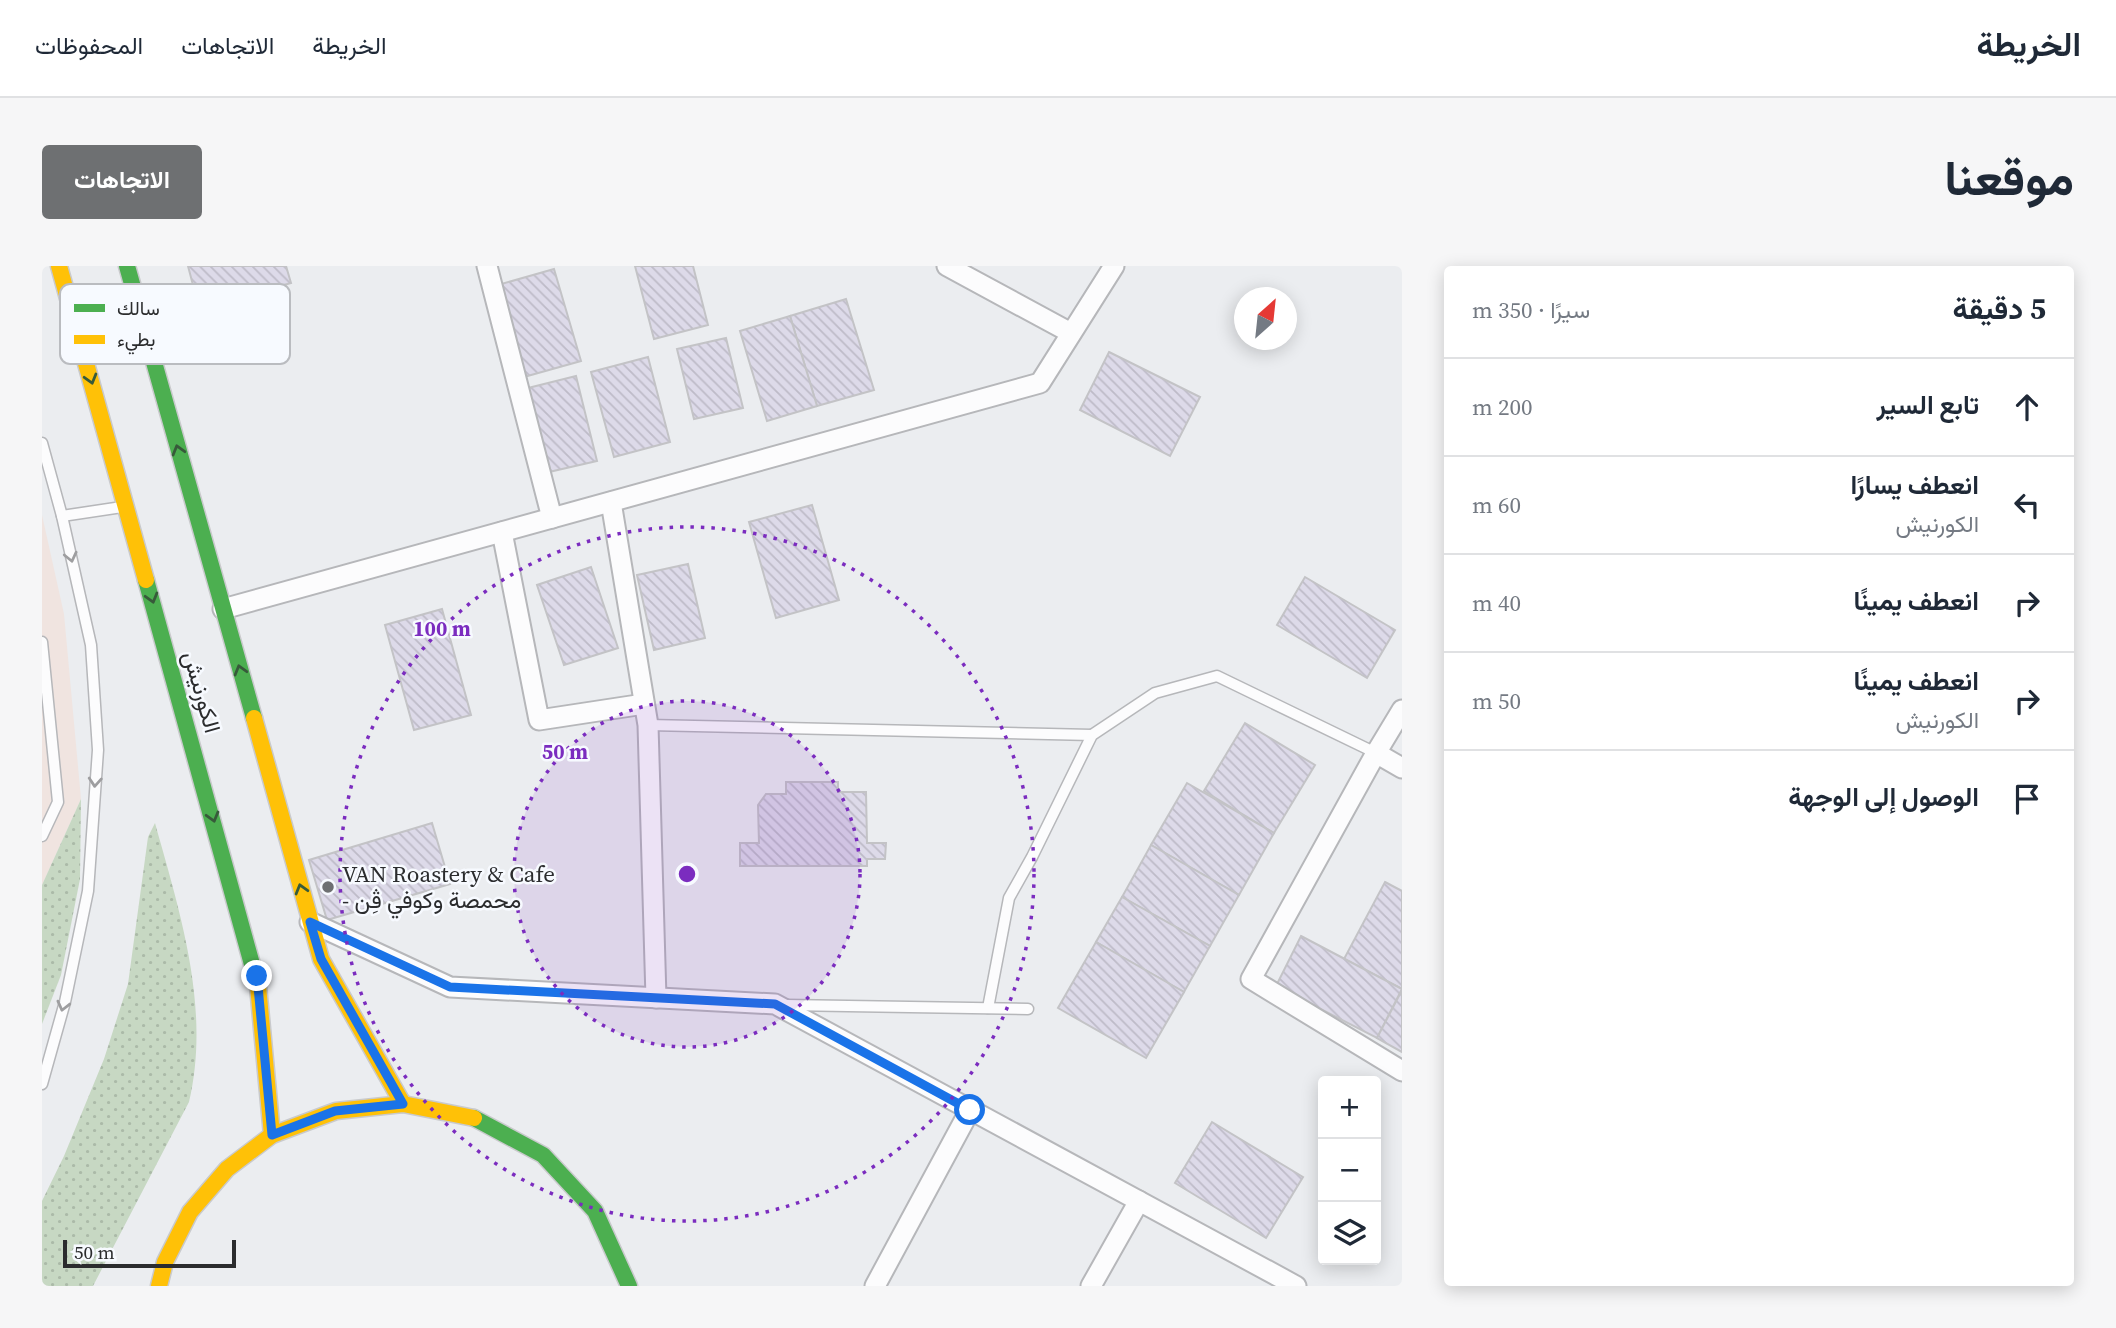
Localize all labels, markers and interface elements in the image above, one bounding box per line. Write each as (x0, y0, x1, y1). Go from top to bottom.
text: الخريطة (1977, 22, 2081, 67)
text: المحفوظات (35, 29, 143, 62)
text: الاتجاهات (181, 29, 274, 62)
text: الخريطة (312, 29, 387, 62)
text: موقعنا (1944, 144, 2074, 211)
button: الاتجاهات (42, 145, 202, 219)
legend (60, 284, 290, 364)
north arrow (1234, 287, 1297, 350)
text: 5 دقيقة (1953, 288, 2046, 329)
text: سيرًا · 350 m (1472, 294, 1590, 326)
text: سالك (117, 295, 160, 321)
text: بطيء (117, 326, 155, 355)
one-way arrow (82, 373, 97, 385)
text: تابع السير (1876, 387, 1979, 423)
icon: ahead (2008, 388, 2046, 426)
text: 200 m (1472, 391, 1533, 423)
one-way arrow (172, 445, 187, 457)
text: انعطف يسارًا (1850, 467, 1979, 503)
icon: left (2008, 486, 2046, 524)
text: 60 m (1472, 489, 1521, 521)
text: الكورنيش (1895, 508, 1979, 540)
one-way arrow (63, 551, 78, 563)
text: انعطف يمينًا (1854, 583, 1979, 619)
icon: right (2008, 584, 2046, 622)
text: 40 m (1472, 587, 1521, 619)
one-way arrow (143, 592, 158, 604)
text: 100 m (413, 614, 471, 643)
street label: الكورنيش (175, 647, 229, 737)
text: انعطف يمينًا (1854, 663, 1979, 699)
one-way arrow (233, 664, 248, 676)
icon: right (2008, 682, 2046, 720)
text: 50 m (1472, 685, 1521, 717)
text: الكورنيش (1895, 704, 1979, 736)
text: 50 m (542, 737, 588, 766)
one-way arrow (88, 776, 103, 787)
text: الوصول إلى الوجهة (1788, 779, 1979, 815)
icon: arrive (2008, 780, 2046, 818)
one-way arrow (205, 811, 219, 823)
place label: VAN Roastery & Cafe - محمصة وكوفي ڤِن (342, 858, 555, 919)
centre of rings (675, 862, 699, 886)
marker: VAN Roastery & Cafe - محمصة وكوفي ڤِن (320, 879, 336, 895)
one-way arrow (295, 883, 309, 895)
route end (241, 960, 272, 991)
one-way arrow (57, 1000, 71, 1012)
map controls (1318, 1076, 1381, 1265)
button: + (1318, 1076, 1381, 1139)
route start (954, 1094, 985, 1125)
button: − (1318, 1139, 1381, 1202)
button: layers (1318, 1202, 1381, 1265)
scale bar (63, 1237, 236, 1269)
text: 50 m (74, 1239, 115, 1265)

